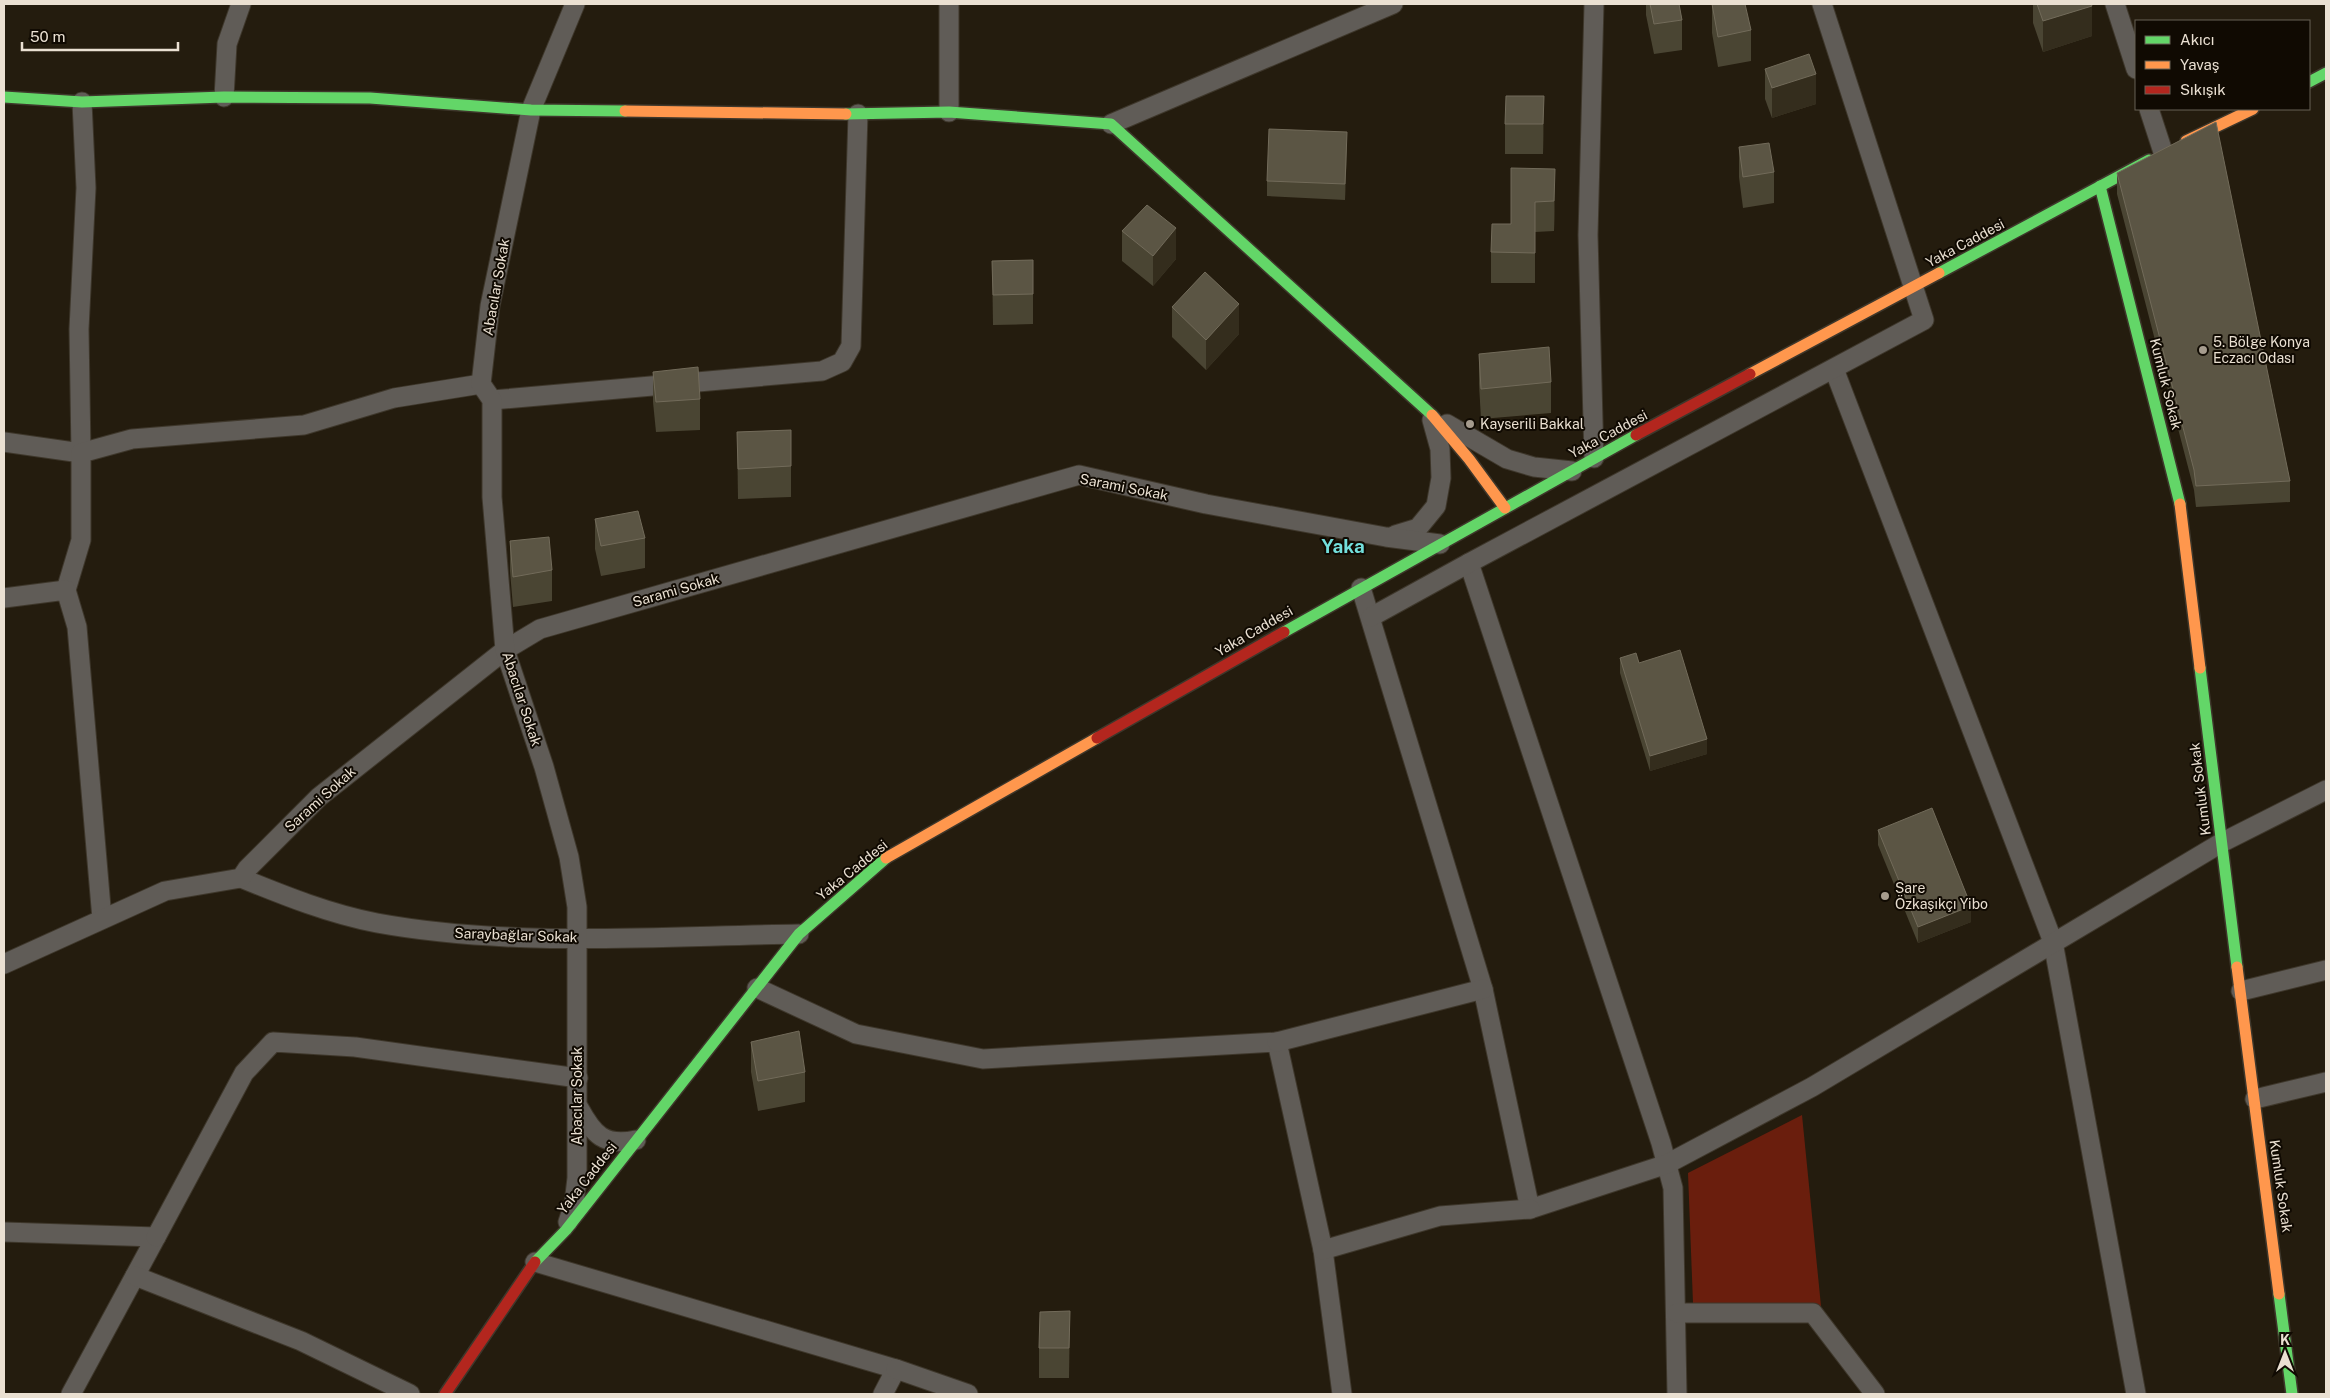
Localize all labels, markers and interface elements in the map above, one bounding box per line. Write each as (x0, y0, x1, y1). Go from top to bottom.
scale bar (22, 20, 179, 52)
legend (2135, 20, 2310, 110)
text: 50 m (30, 28, 65, 45)
text: Akıcı (2180, 31, 2214, 48)
text: Yavaş (2180, 56, 2219, 73)
text: Sıkışık (2180, 81, 2226, 98)
street label: Yaka Caddesi (1923, 216, 2007, 270)
street label: Abacılar Sokak (480, 237, 512, 337)
place label: 5. Bölge Konya Eczacı Odası (2213, 334, 2310, 366)
street label: Kumluk Sokak (2147, 337, 2185, 431)
marker: 5. Bölge Konya Eczacı Odası (2197, 344, 2209, 356)
street label: Yaka Caddesi (1566, 407, 1650, 461)
place label: Kayserili Bakkal (1480, 416, 1584, 432)
marker: Kayserili Bakkal (1464, 418, 1476, 430)
street label: Sarami Sokak (1078, 471, 1170, 503)
district label: Yaka (1321, 535, 1365, 557)
street label: Sarami Sokak (631, 570, 721, 610)
street label: Yaka Caddesi (1213, 602, 1295, 660)
street label: Abacılar Sokak (499, 650, 545, 748)
street label: Kumluk Sokak (2186, 741, 2214, 836)
street label: Sarami Sokak (281, 763, 359, 835)
street label: Yaka Caddesi (813, 837, 891, 903)
place label: Sare Özkaşıkçı Yibo (1895, 880, 1988, 912)
marker: Sare Özkaşıkçı Yibo (1879, 890, 1891, 902)
street label: Saraybağlar Sokak (454, 925, 578, 945)
street label: Abacılar Sokak (569, 1047, 585, 1145)
street label: Yaka Caddesi (554, 1139, 620, 1217)
street label: Kumluk Sokak (2267, 1139, 2295, 1234)
north arrow (2260, 1328, 2310, 1378)
text: K (2280, 1332, 2290, 1348)

